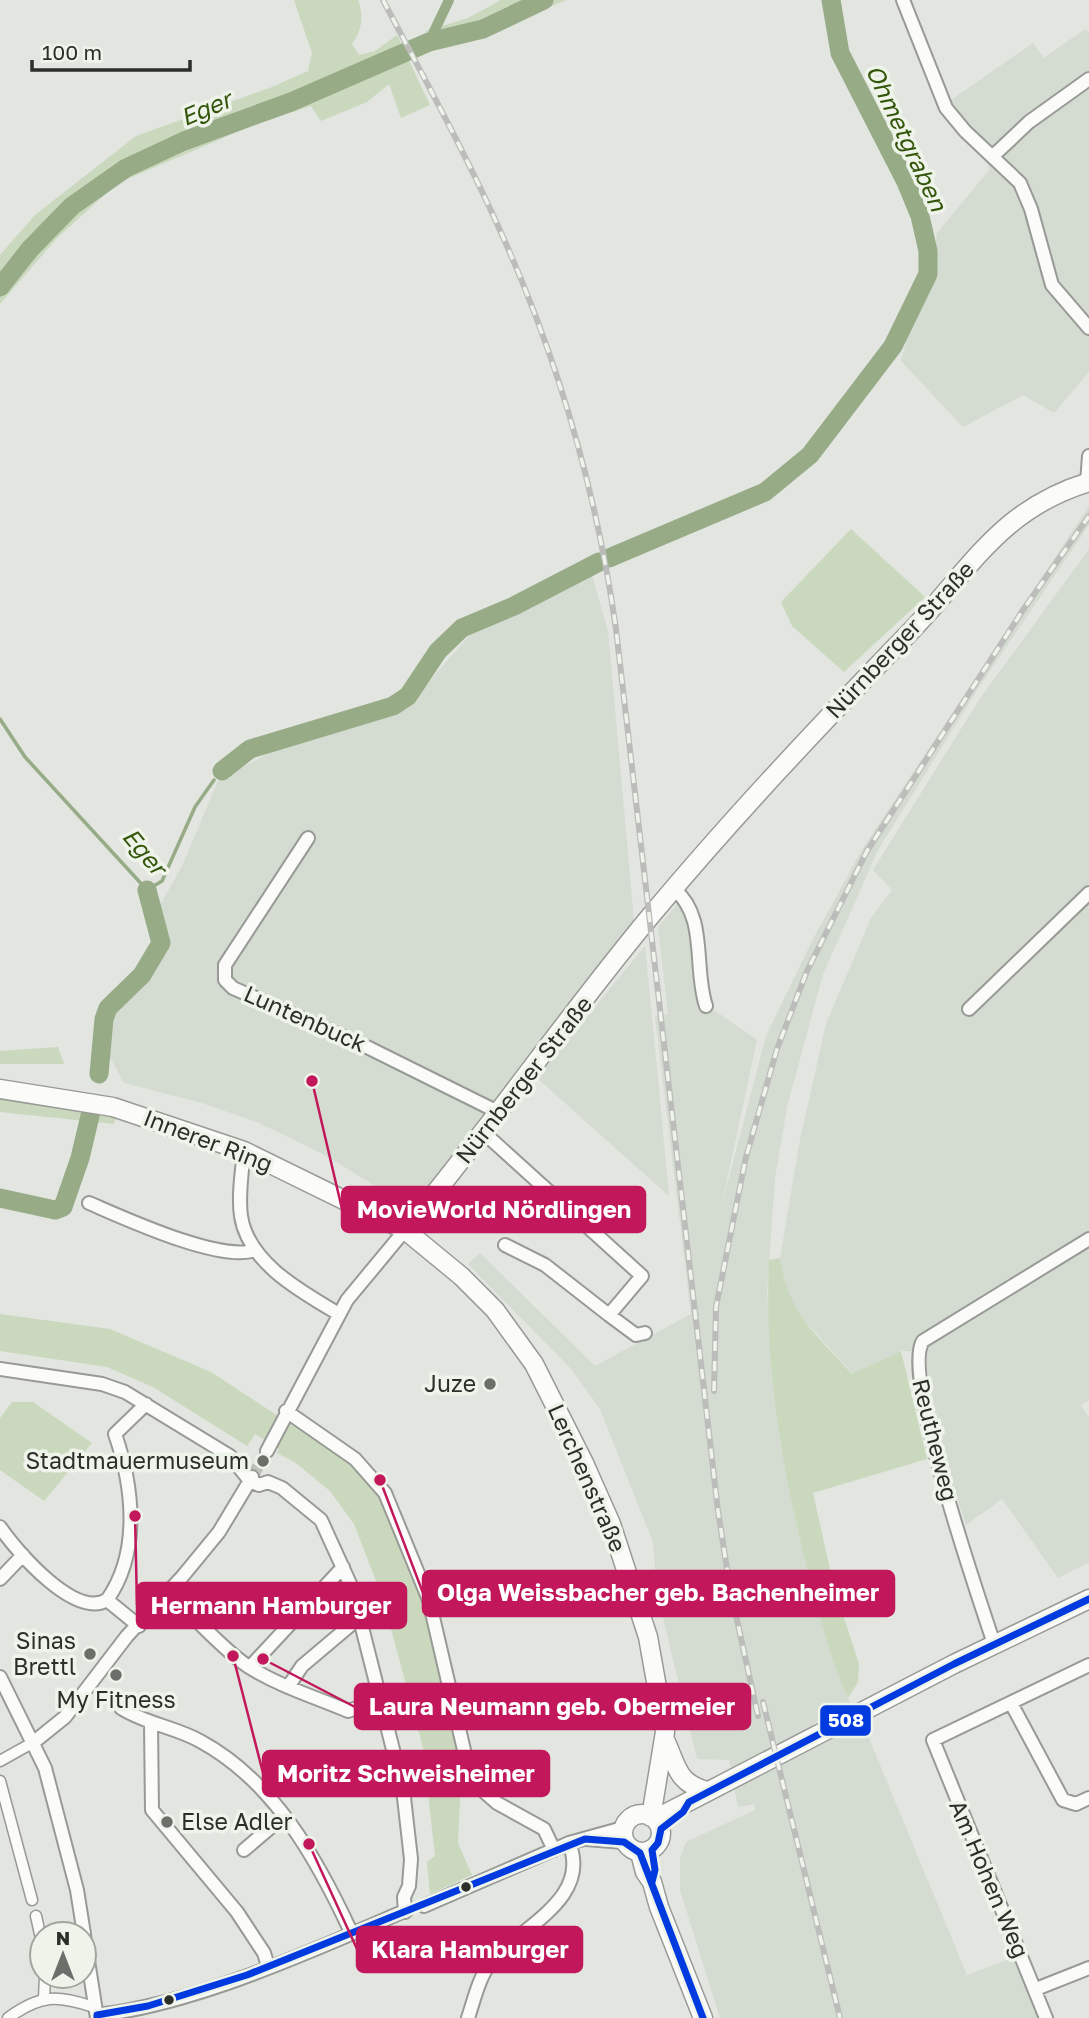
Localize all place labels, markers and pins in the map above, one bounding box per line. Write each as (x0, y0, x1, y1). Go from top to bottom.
callout: MovieWorld Nördlingen (342, 1187, 645, 1232)
place label: Juze (424, 1369, 476, 1397)
marker: Juze (482, 1376, 498, 1392)
place label: Stadtmauermuseum (26, 1446, 249, 1474)
marker: Stadtmauermuseum (255, 1453, 271, 1469)
callout: Olga Weissbacher geb. Bachenheimer (423, 1571, 894, 1616)
callout: Hermann Hamburger (137, 1583, 406, 1628)
place label: Sinas Brettl (13, 1626, 76, 1680)
marker: Sinas Brettl (82, 1646, 98, 1662)
marker: My Fitness (108, 1667, 124, 1683)
callout: Laura Neumann geb. Obermeier (355, 1684, 750, 1729)
place label: My Fitness (56, 1685, 176, 1713)
callout: Moritz Schweisheimer (263, 1751, 549, 1796)
place label: Else Adler (181, 1807, 292, 1835)
marker: Else Adler (159, 1814, 175, 1830)
unlabelled marker (459, 1880, 473, 1894)
callout: Klara Hamburger (357, 1927, 582, 1972)
unlabelled marker (162, 1993, 176, 2007)

